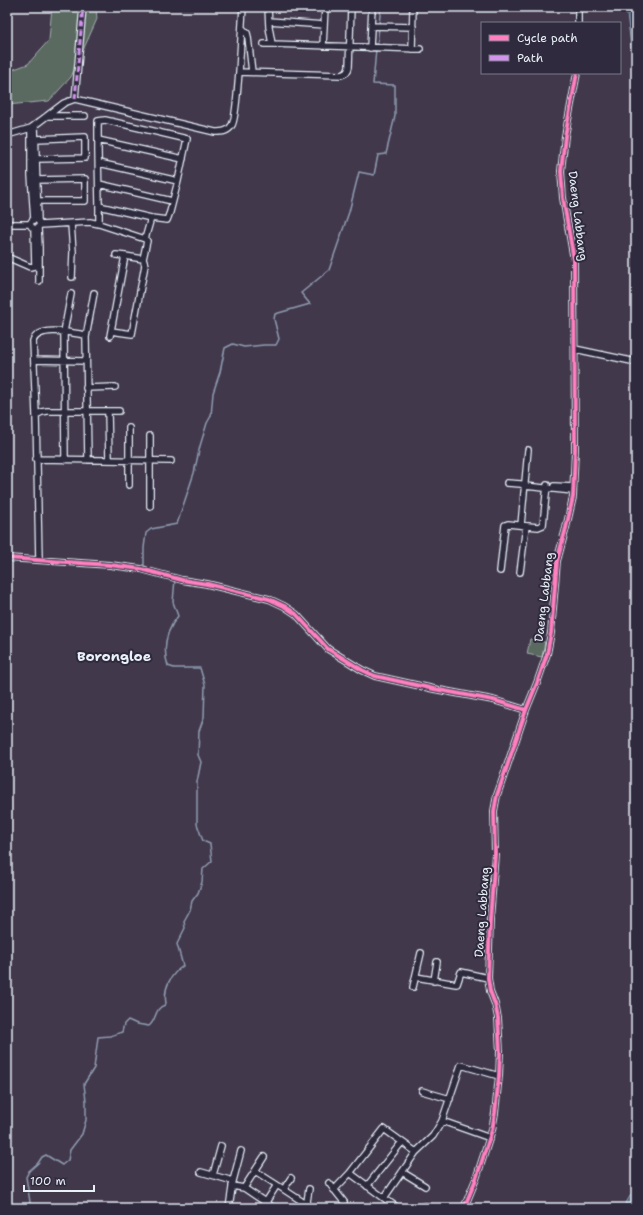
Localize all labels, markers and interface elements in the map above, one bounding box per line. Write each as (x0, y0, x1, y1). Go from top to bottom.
legend (481, 22, 621, 74)
text: Cycle path (517, 30, 578, 46)
text: Path (517, 50, 543, 66)
street label: Daeng Labbang (565, 170, 591, 262)
street label: Daeng Labbang (531, 551, 557, 643)
district label: Borongloe (77, 647, 151, 665)
street label: Daeng Labbang (471, 866, 493, 958)
scale bar (24, 1167, 94, 1193)
text: 100 m (30, 1173, 66, 1189)

